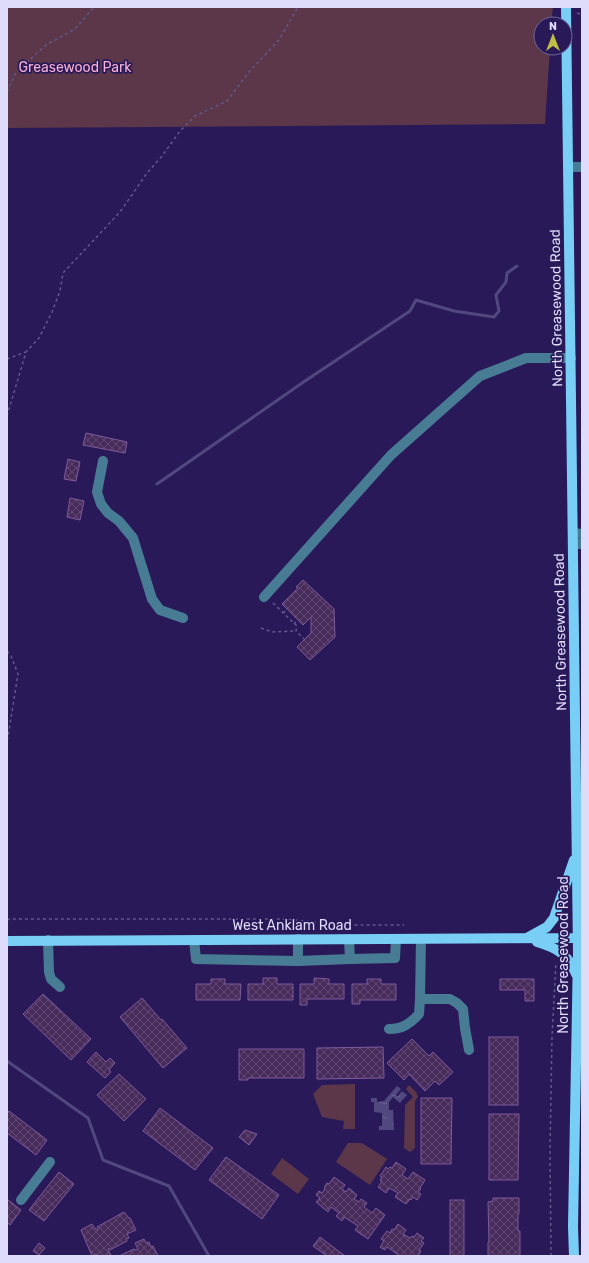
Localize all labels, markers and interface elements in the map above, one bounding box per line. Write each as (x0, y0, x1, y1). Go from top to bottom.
north arrow (533, 16, 573, 56)
text: N (549, 20, 557, 33)
park label: Greasewood Park (18, 59, 132, 76)
street label: North Greasewood Road (547, 229, 566, 387)
street label: North Greasewood Road (551, 553, 570, 711)
street label: North Greasewood Road (555, 876, 572, 1034)
street label: West Anklam Road (232, 917, 352, 934)

